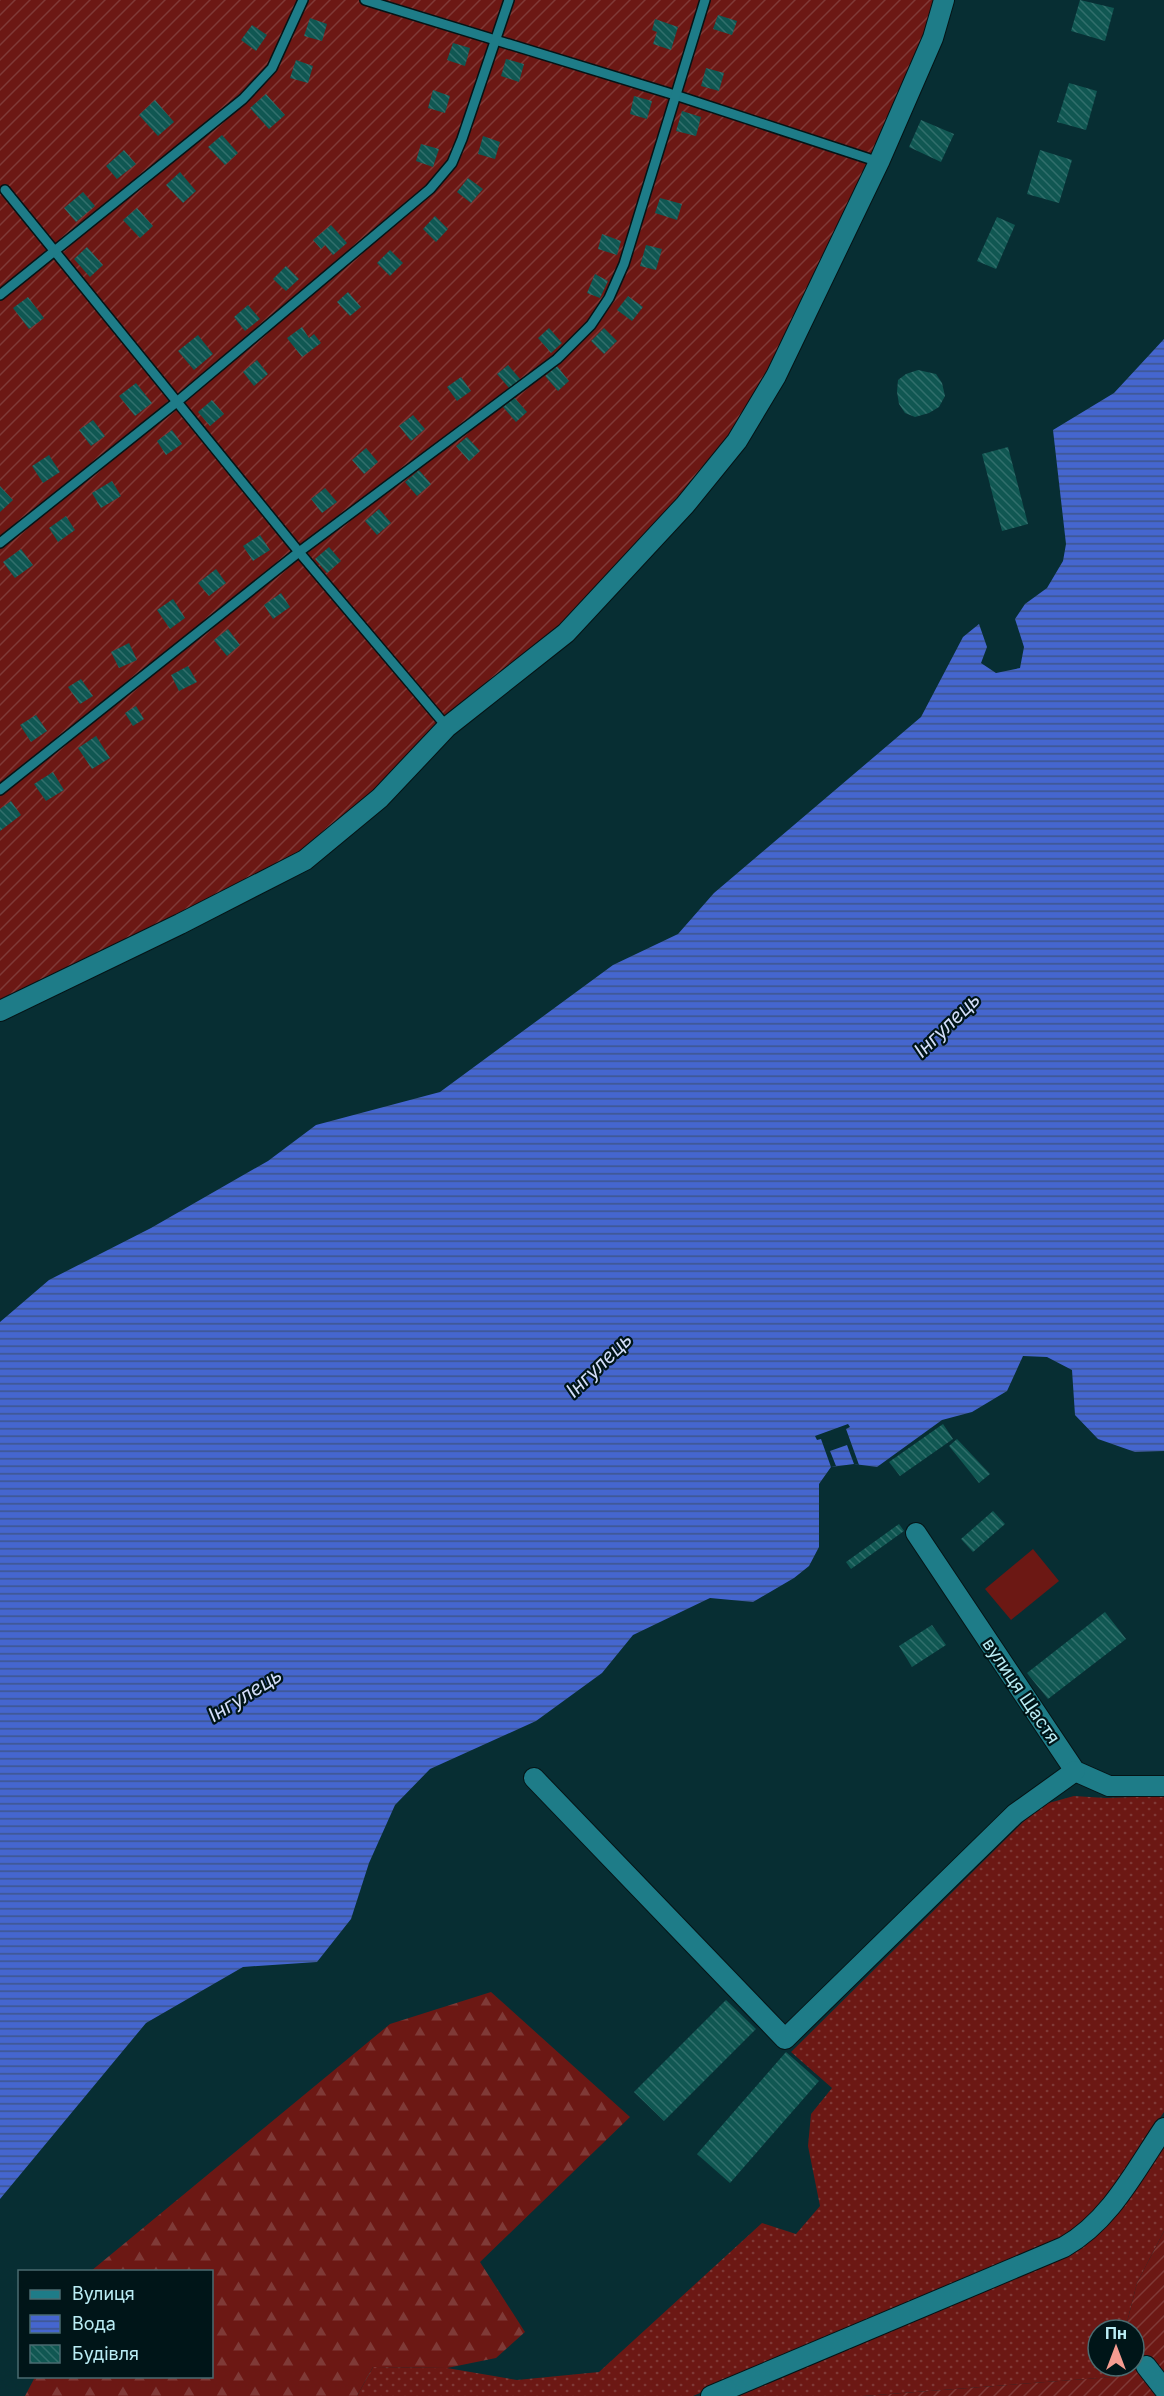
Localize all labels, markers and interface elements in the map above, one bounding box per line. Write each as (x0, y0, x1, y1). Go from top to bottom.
water label: Інгулець (909, 988, 985, 1062)
water label: Інгулець (561, 1328, 637, 1402)
street label: вулиця Щастя (978, 1634, 1064, 1747)
water label: Інгулець (204, 1663, 286, 1727)
legend (18, 2270, 213, 2378)
text: Вулиця (72, 2283, 135, 2304)
text: Вода (72, 2313, 116, 2334)
north arrow (1086, 2318, 1146, 2378)
text: Пн (1105, 2323, 1127, 2343)
text: Будівля (72, 2343, 139, 2364)

